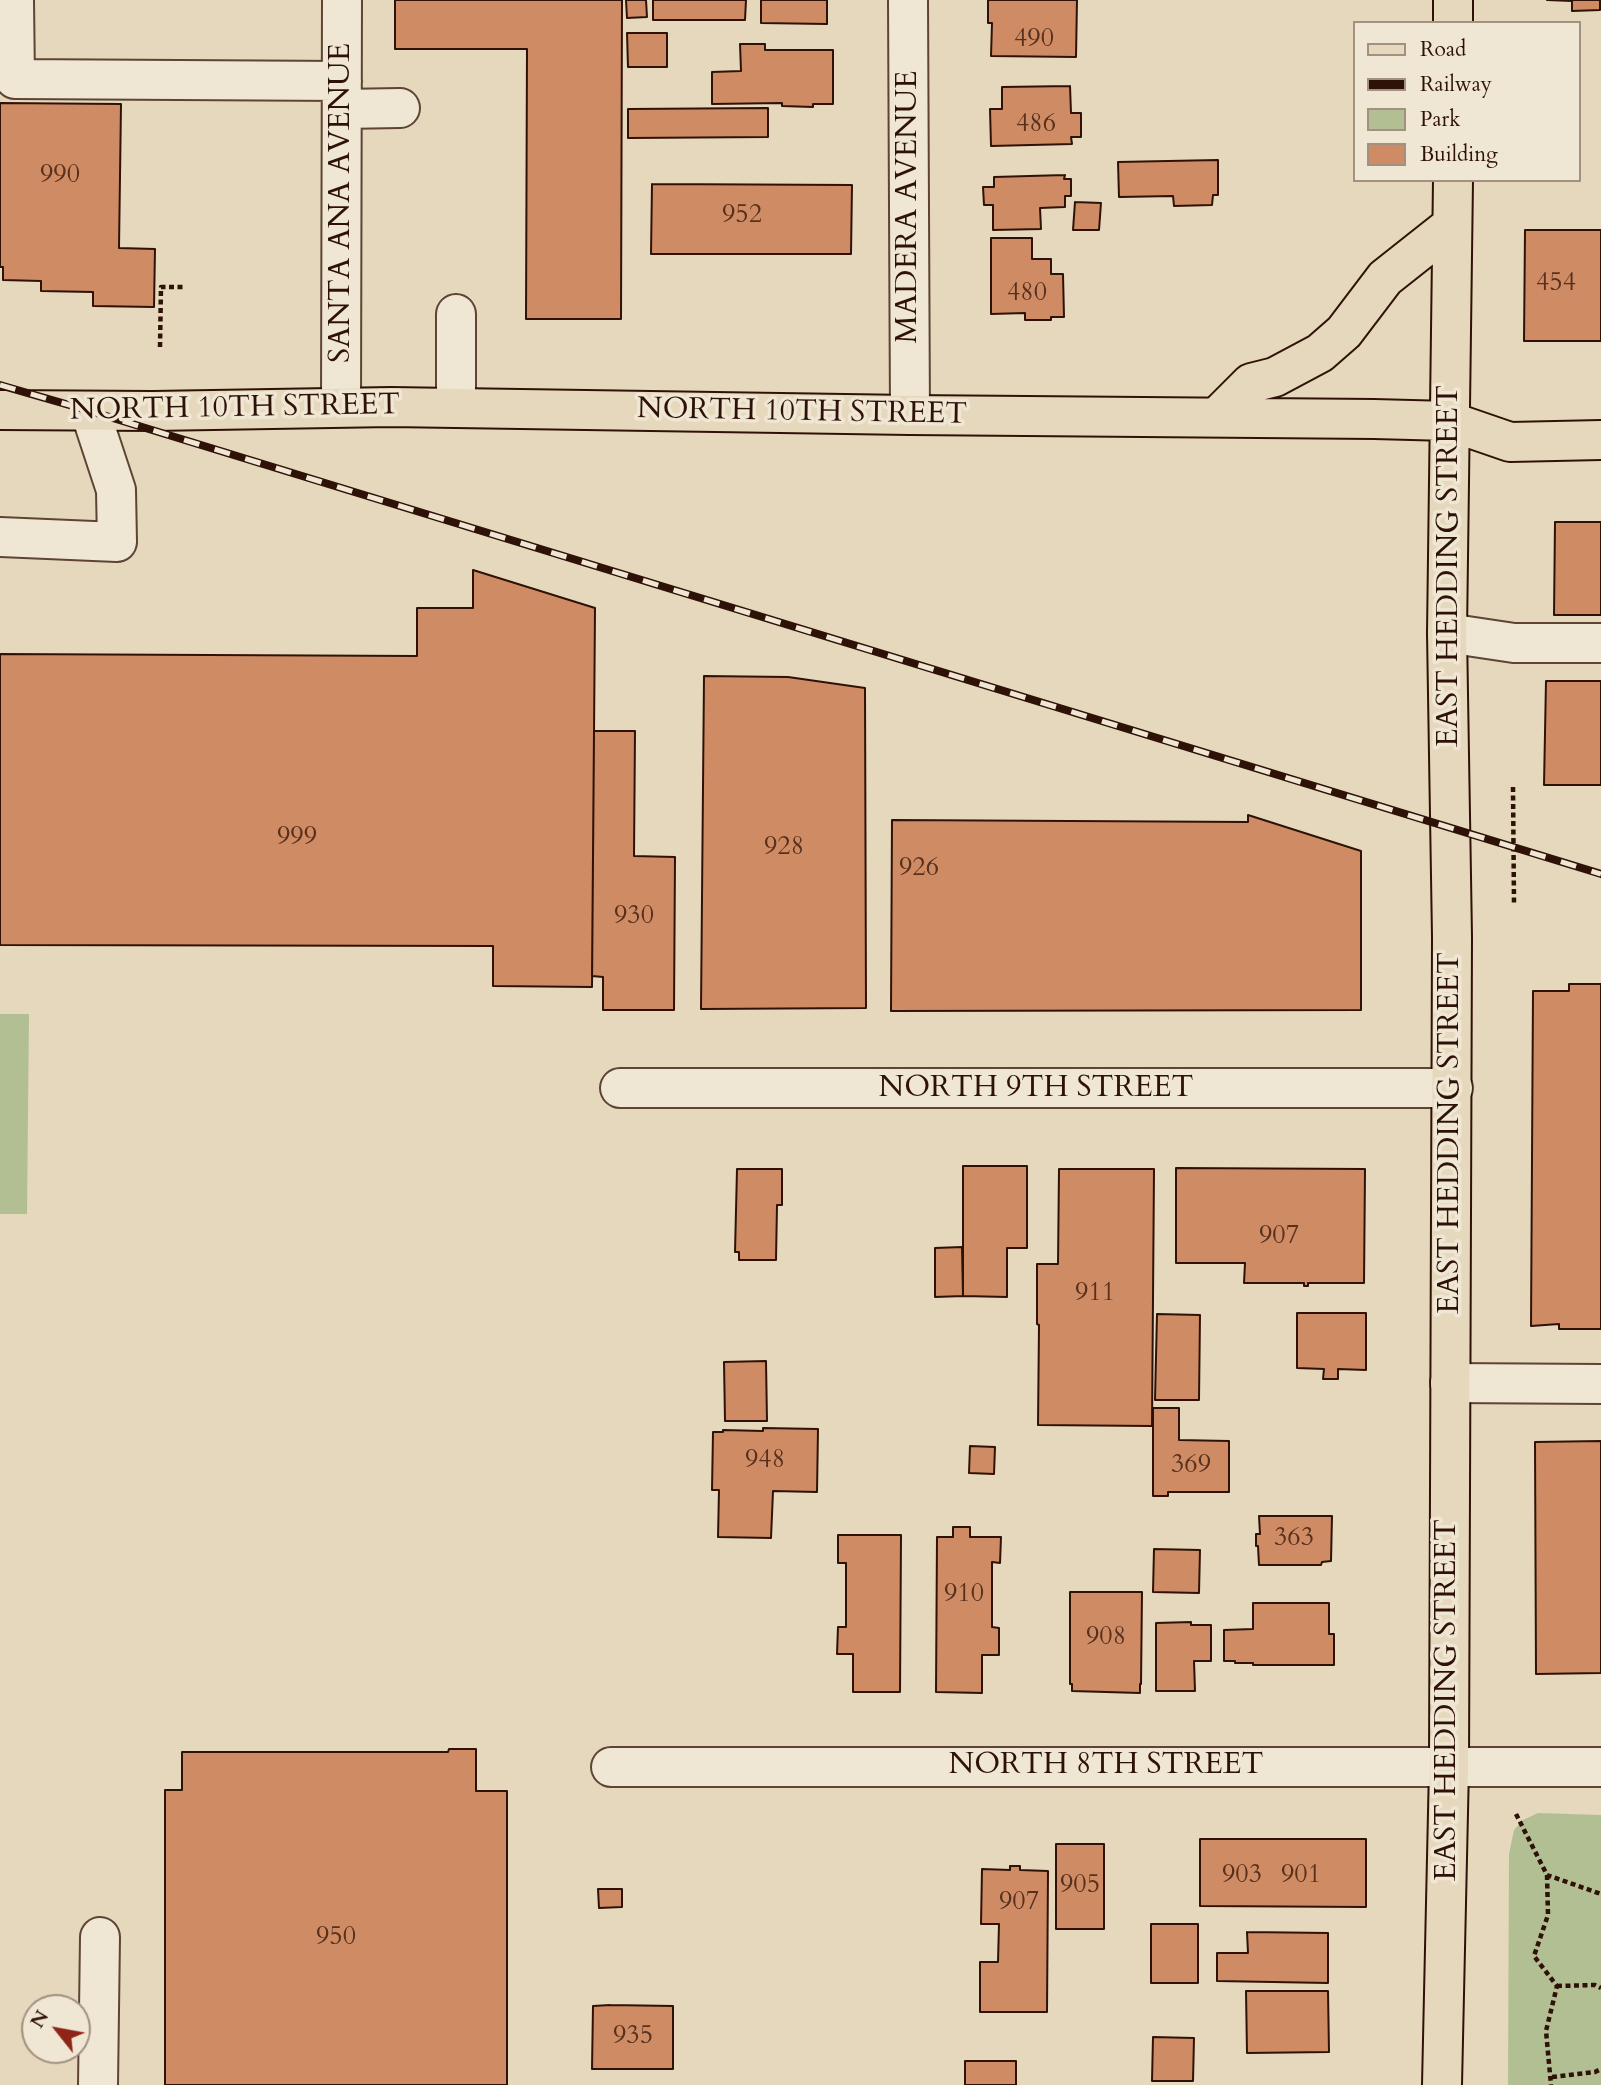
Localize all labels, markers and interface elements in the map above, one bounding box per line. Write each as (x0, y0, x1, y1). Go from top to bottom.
legend (1352, 21, 1580, 182)
house number: 490 (1014, 24, 1054, 56)
text: Road (1420, 35, 1466, 64)
street label: SANTA ANA AVENUE (324, 43, 360, 363)
street label: MADERA AVENUE (891, 70, 927, 344)
text: Railway (1420, 70, 1492, 99)
text: Park (1420, 105, 1460, 134)
house number: 486 (1016, 109, 1056, 141)
text: Building (1420, 140, 1498, 169)
house number: 990 (40, 160, 80, 192)
house number: 952 (722, 200, 762, 232)
house number: 454 (1536, 268, 1576, 300)
house number: 480 (1007, 278, 1047, 310)
street label: EAST HEDDING STREET (1432, 385, 1468, 747)
street label: NORTH 10TH STREET (70, 388, 400, 430)
street label: NORTH 10TH STREET (637, 392, 967, 434)
house number: 999 (277, 822, 317, 854)
house number: 928 (764, 832, 804, 864)
house number: 926 (899, 853, 939, 885)
house number: 930 (614, 901, 654, 933)
street label: EAST HEDDING STREET (1433, 952, 1469, 1314)
street label: NORTH 9TH STREET (879, 1071, 1193, 1107)
house number: 907 (1259, 1221, 1299, 1253)
house number: 911 (1075, 1278, 1115, 1310)
house number: 948 (745, 1445, 785, 1477)
house number: 369 (1171, 1450, 1211, 1482)
street label: EAST HEDDING STREET (1430, 1519, 1466, 1881)
house number: 363 (1274, 1523, 1314, 1555)
house number: 910 (944, 1579, 984, 1611)
house number: 908 (1086, 1622, 1126, 1654)
street label: NORTH 8TH STREET (949, 1748, 1263, 1784)
house number: 903 (1222, 1860, 1262, 1892)
house number: 901 (1281, 1860, 1321, 1892)
house number: 905 (1060, 1870, 1100, 1902)
house number: 907 (999, 1887, 1039, 1919)
house number: 950 (316, 1922, 356, 1954)
north arrow (21, 1994, 91, 2064)
text: N (24, 2005, 55, 2033)
house number: 935 (613, 2021, 653, 2053)

